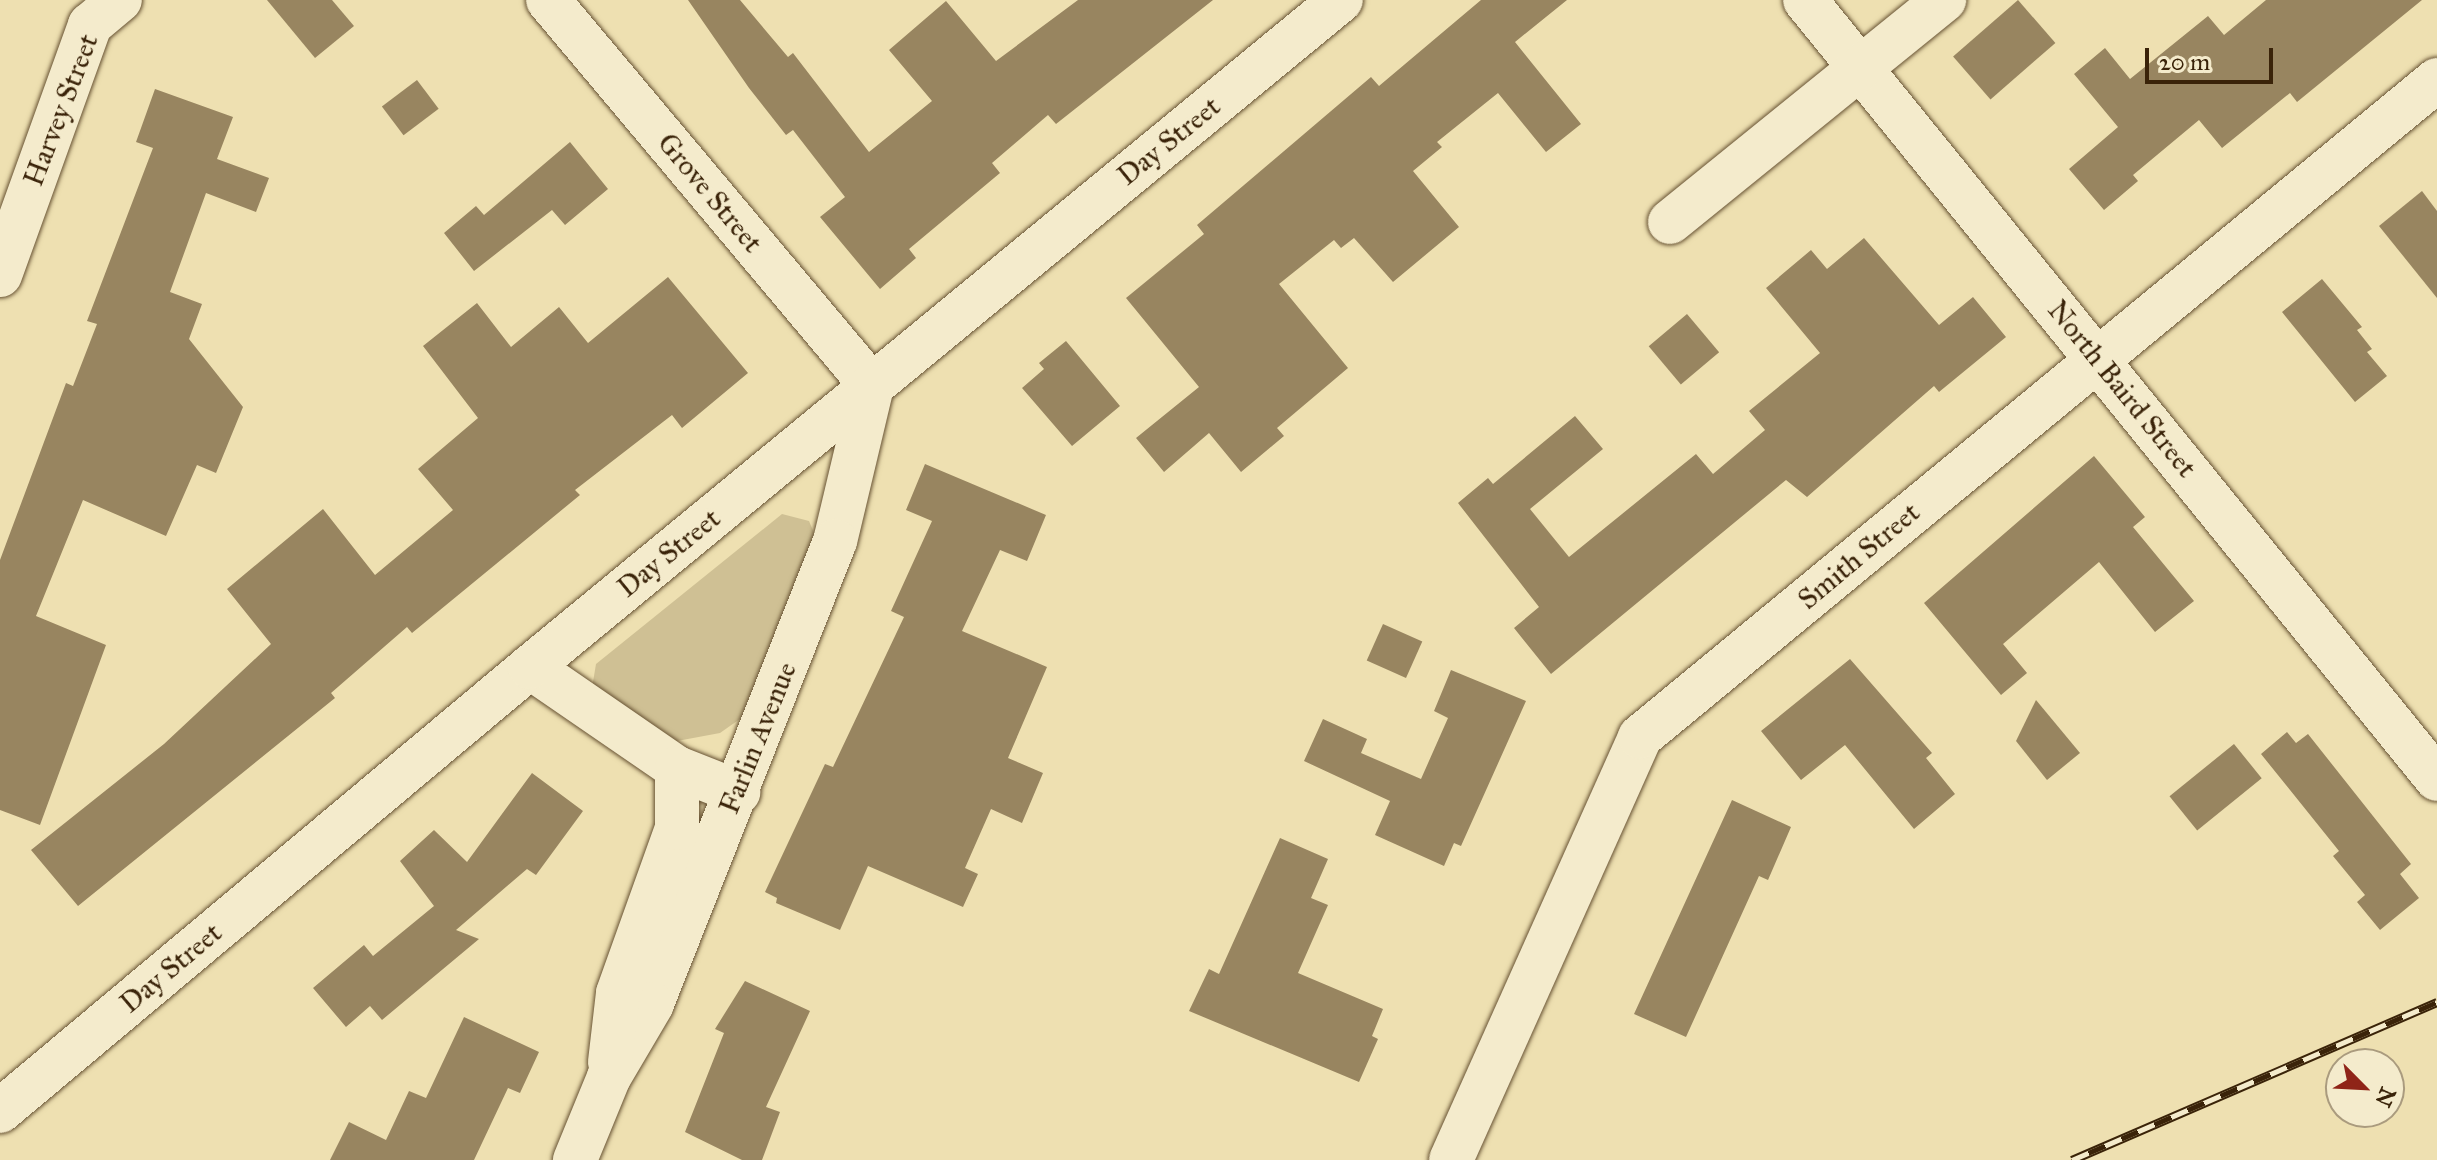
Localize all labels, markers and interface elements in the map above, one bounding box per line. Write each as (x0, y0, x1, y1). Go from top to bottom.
street label: Harvey Street (17, 29, 105, 191)
scale bar (2149, 32, 2277, 82)
text: 20 m (2159, 47, 2210, 77)
street label: Day Street (1111, 89, 1227, 193)
street label: Grove Street (650, 127, 770, 259)
street label: North Baird Street (2040, 294, 2204, 484)
street label: Smith Street (1791, 495, 1927, 617)
street label: Day Street (611, 501, 727, 605)
street label: Farlin Avenue (712, 657, 804, 819)
street label: Day Street (113, 916, 229, 1020)
north arrow (2325, 1048, 2405, 1128)
text: N (2369, 1083, 2402, 1111)

